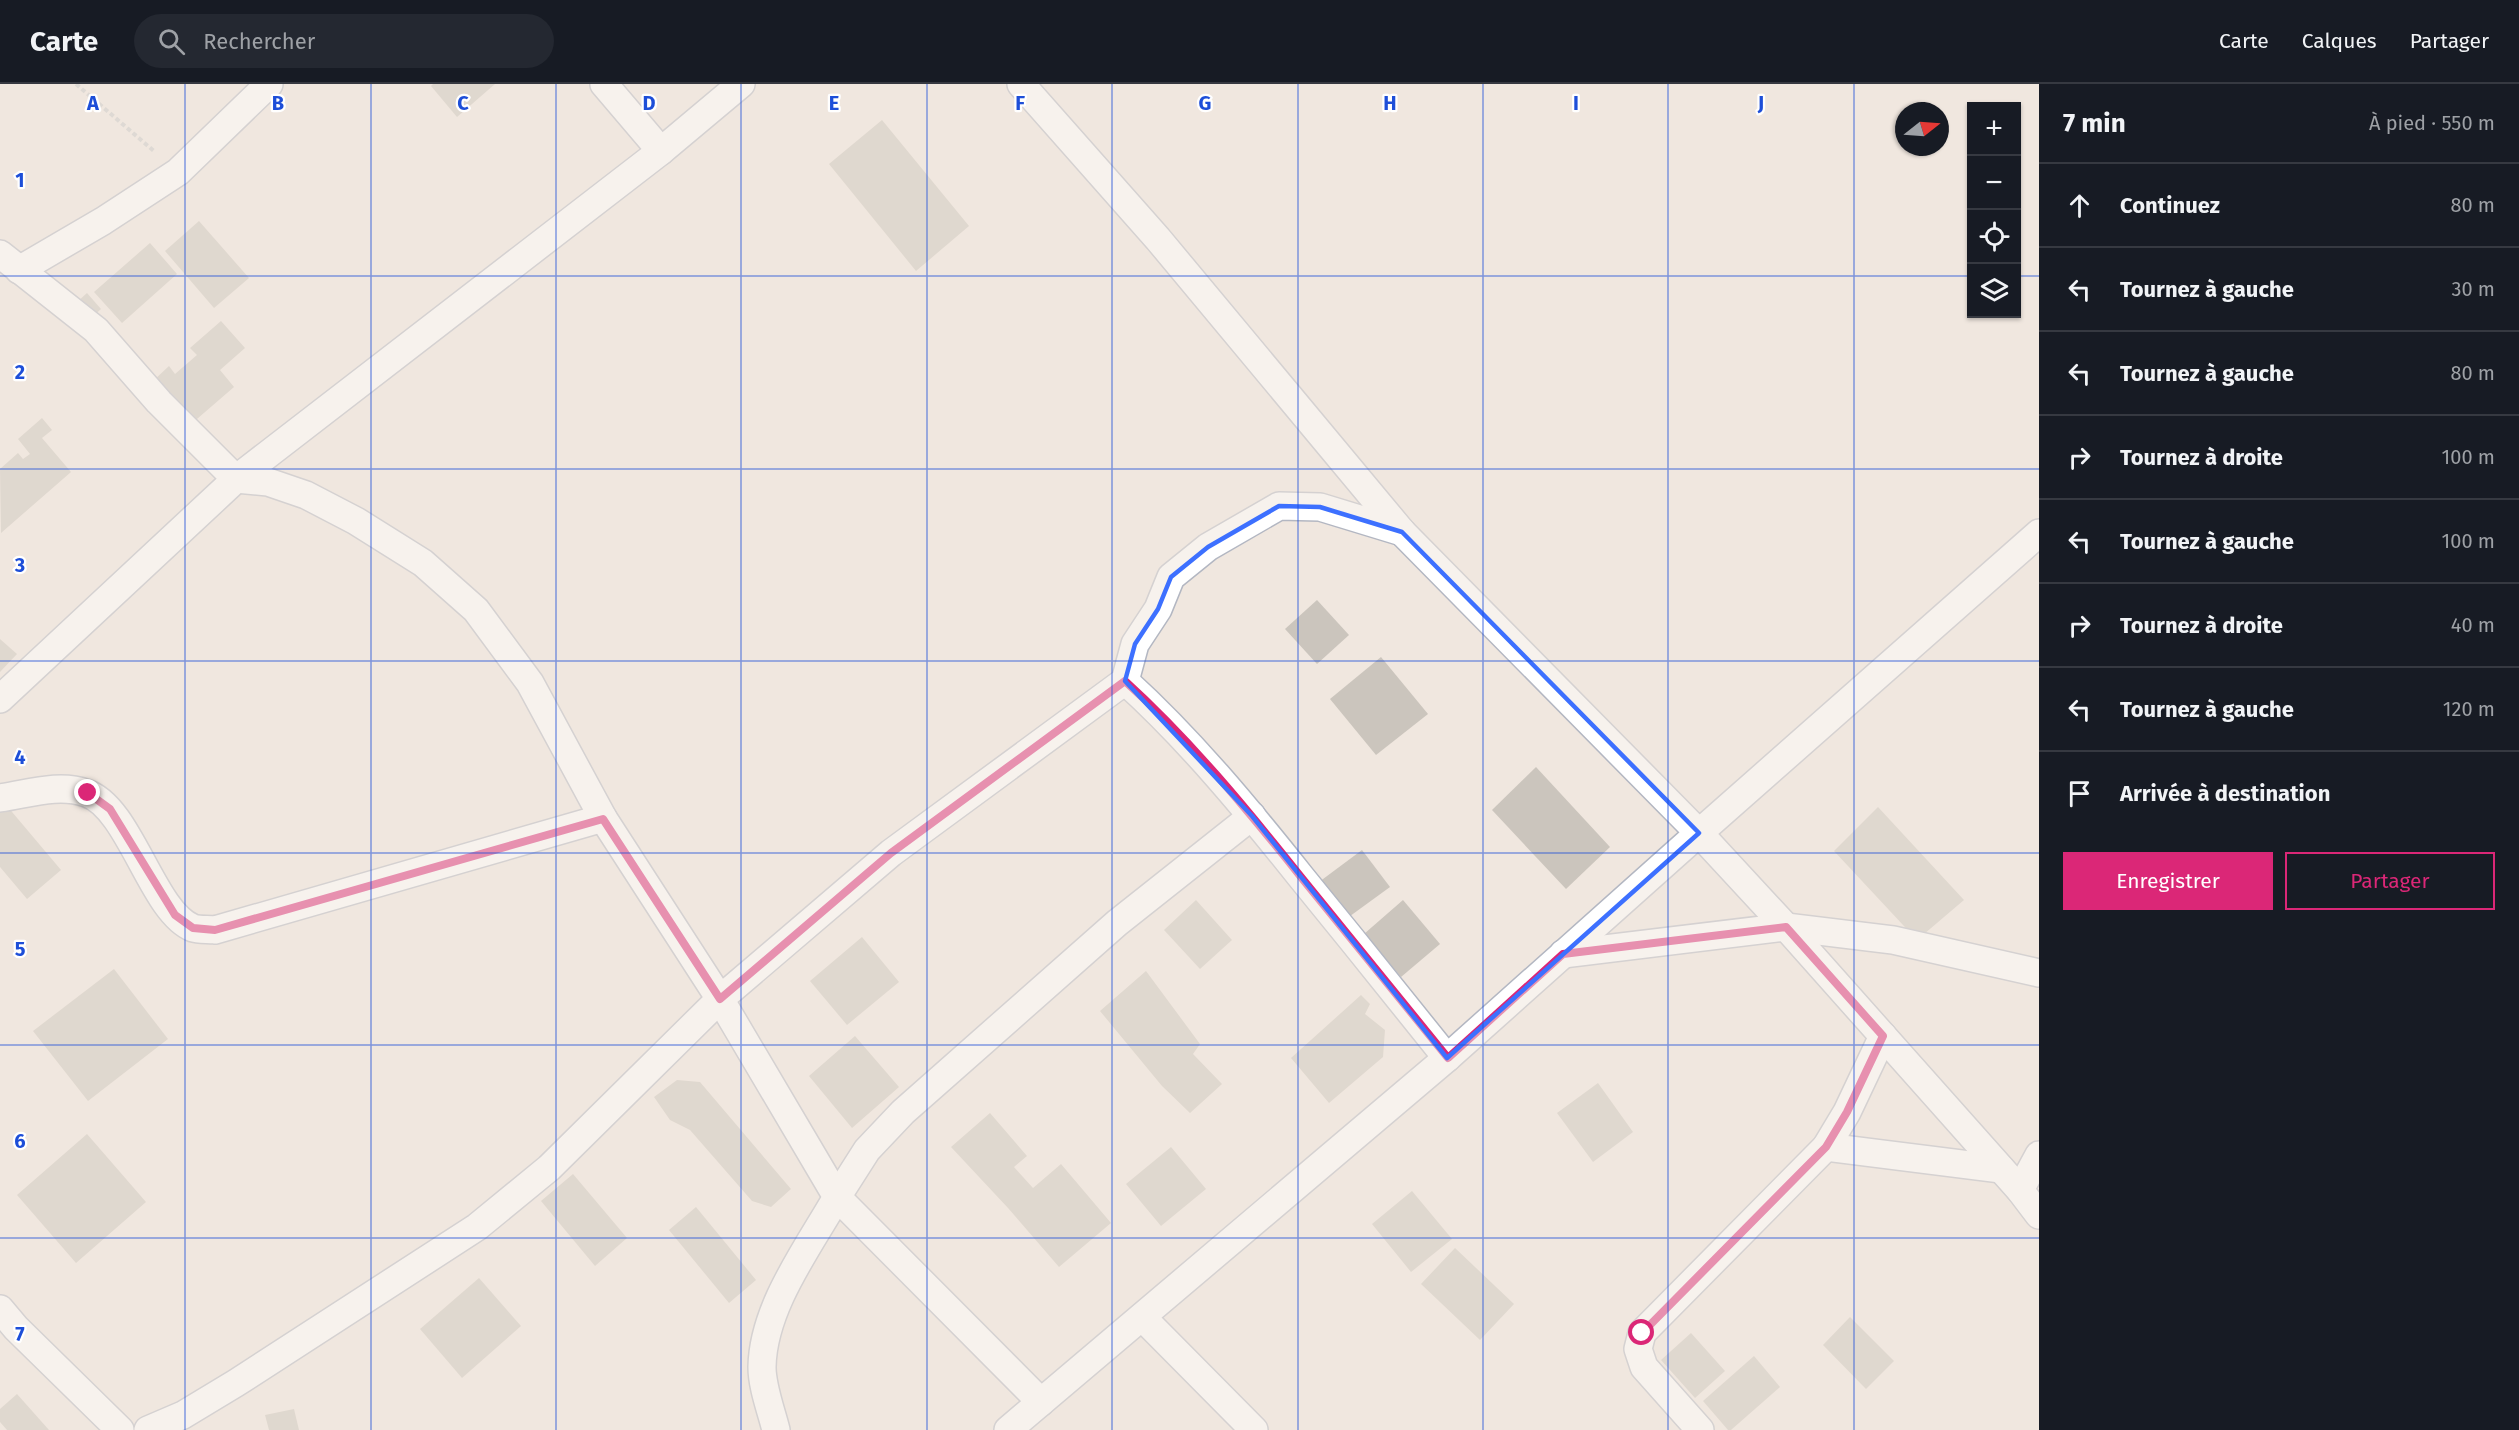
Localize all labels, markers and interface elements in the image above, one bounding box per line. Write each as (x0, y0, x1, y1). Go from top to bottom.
search box (134, 14, 554, 68)
text: Carte (30, 25, 98, 58)
icon: search (155, 25, 188, 58)
text: Rechercher (203, 28, 315, 55)
text: Carte (2219, 28, 2269, 54)
text: Calques (2302, 28, 2377, 54)
text: Partager (2410, 28, 2489, 54)
text: A (86, 91, 100, 115)
text: B (272, 91, 284, 115)
text: C (457, 91, 469, 115)
text: D (642, 91, 656, 115)
text: E (829, 91, 839, 115)
text: F (1015, 91, 1025, 115)
text: G (1199, 91, 1211, 115)
text: H (1383, 91, 1397, 115)
text: I (1573, 91, 1579, 115)
text: J (1757, 91, 1764, 115)
north arrow (1895, 102, 1949, 156)
map controls (1967, 102, 2021, 318)
button: + (1967, 102, 2021, 156)
text: 7 min (2063, 108, 2126, 139)
text: À pied · 550 m (2369, 111, 2495, 135)
button: − (1967, 156, 2021, 210)
text: 1 (15, 168, 25, 192)
icon: ahead (2063, 189, 2096, 222)
text: Continuez (2120, 192, 2220, 219)
text: 80 m (2450, 193, 2495, 217)
button: locate (1967, 210, 2021, 264)
button: layers (1967, 264, 2021, 318)
icon: left (2063, 273, 2096, 306)
text: Tournez à gauche (2120, 276, 2294, 303)
text: 30 m (2451, 277, 2495, 301)
icon: left (2063, 357, 2096, 390)
text: 2 (15, 360, 25, 384)
text: Tournez à gauche (2120, 360, 2294, 387)
text: 80 m (2450, 361, 2495, 385)
icon: right (2063, 441, 2096, 474)
text: Tournez à droite (2120, 444, 2283, 471)
text: 100 m (2442, 445, 2495, 469)
icon: left (2063, 525, 2096, 558)
text: Tournez à gauche (2120, 528, 2294, 555)
text: 100 m (2442, 529, 2495, 553)
text: 3 (14, 553, 25, 577)
icon: right (2063, 609, 2096, 642)
text: Tournez à droite (2120, 612, 2283, 639)
text: 40 m (2451, 613, 2495, 637)
icon: left (2063, 693, 2096, 726)
text: Tournez à gauche (2120, 696, 2294, 723)
text: 120 m (2443, 697, 2495, 721)
text: 4 (14, 745, 26, 769)
icon: arrive (2063, 777, 2096, 810)
route end (74, 779, 100, 805)
text: Arrivée à destination (2120, 780, 2330, 807)
button: Enregistrer (2063, 852, 2273, 910)
button: Partager (2285, 852, 2495, 910)
text: 5 (15, 937, 26, 961)
text: 6 (14, 1129, 26, 1153)
route start (1628, 1319, 1654, 1345)
text: 7 (15, 1322, 25, 1346)

